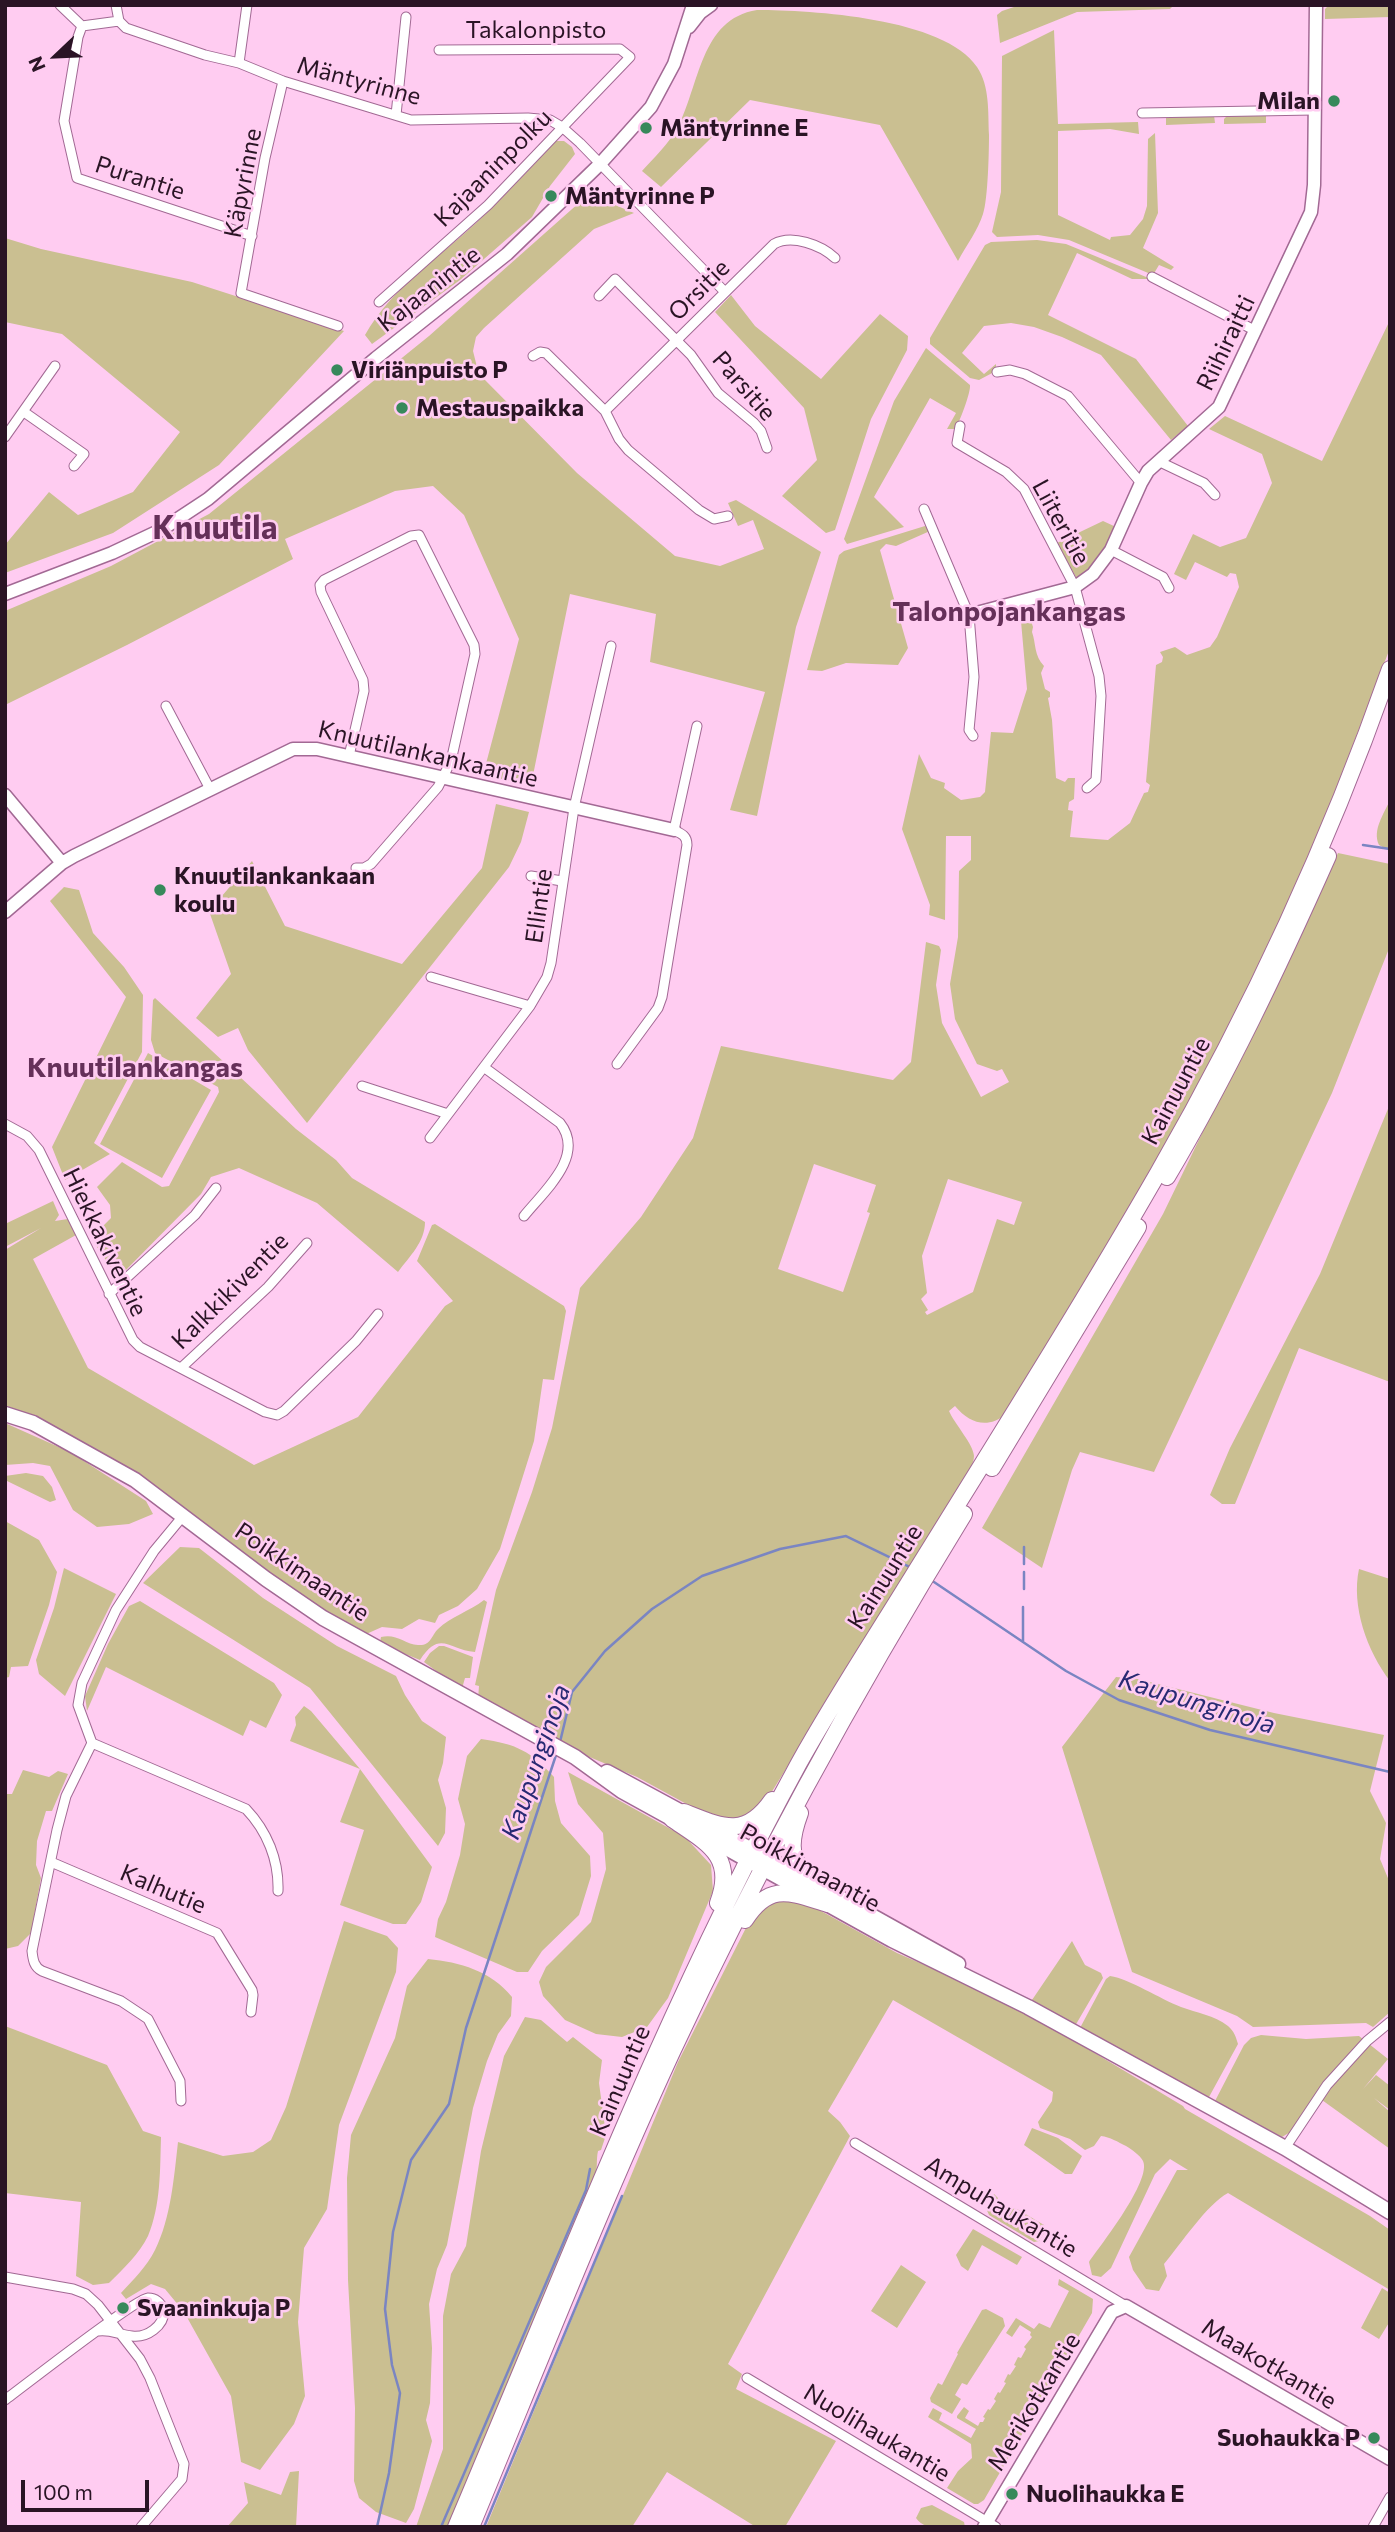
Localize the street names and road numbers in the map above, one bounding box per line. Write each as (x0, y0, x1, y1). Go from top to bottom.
street label: Takalonpisto (466, 16, 606, 44)
street label: Mäntyrinne (294, 51, 424, 111)
street label: Kajaaninpolku (428, 103, 558, 233)
street label: Käpyrinne (218, 126, 268, 240)
street label: Purantie (91, 150, 189, 206)
street label: Kajaanintie (372, 240, 486, 338)
street label: Orsitie (662, 253, 736, 327)
street label: Riihiraitti (1191, 291, 1261, 395)
street label: Parsitie (706, 345, 782, 427)
street label: Liiteritie (1026, 474, 1096, 570)
street label: Knuutilankankaantie (315, 715, 541, 793)
street label: Ellintie (520, 867, 558, 945)
street label: Kainuuntie (1136, 1032, 1216, 1150)
street label: Hiekkakiventie (57, 1163, 153, 1321)
street label: Kalkkikiventie (166, 1227, 294, 1355)
street label: Poikkimaantie (229, 1517, 375, 1627)
street label: Kainuuntie (842, 1519, 928, 1635)
street label: Poikkimaantie (735, 1818, 885, 1918)
street label: Kalhutie (116, 1858, 210, 1920)
street label: Kainuuntie (584, 2021, 656, 2141)
street label: Ampuhaukantie (920, 2150, 1082, 2264)
street label: Maakotkantie (1196, 2312, 1342, 2416)
street label: Merikotkantie (982, 2328, 1086, 2476)
street label: Nuolihaukantie (799, 2378, 955, 2488)

